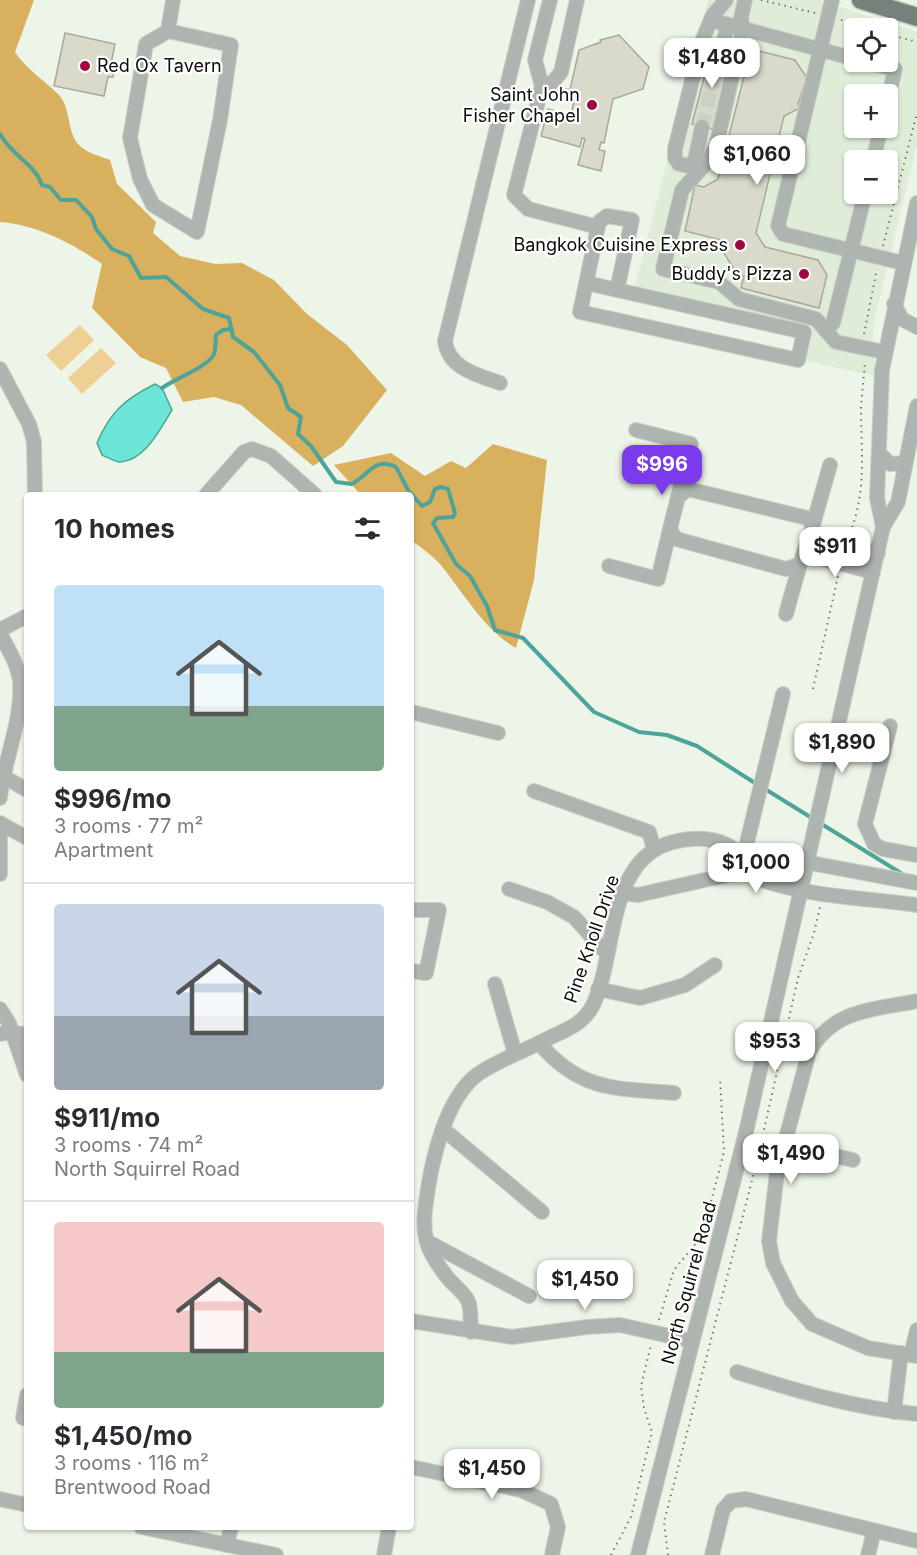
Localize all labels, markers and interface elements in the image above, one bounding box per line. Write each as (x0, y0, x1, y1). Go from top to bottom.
map controls (844, 18, 898, 204)
button: locate (844, 18, 898, 72)
pin: $1,480 (663, 38, 761, 89)
text: $1,480 (678, 45, 746, 69)
place label: Red Ox Tavern (97, 55, 222, 76)
marker: Red Ox Tavern (78, 59, 92, 73)
place label: Saint John Fisher Chapel (463, 84, 580, 126)
button: + (844, 84, 898, 138)
marker: Saint John Fisher Chapel (585, 98, 599, 112)
pin: $1,060 (708, 135, 806, 186)
text: $1,060 (723, 142, 791, 166)
button: − (844, 150, 898, 204)
place label: Bangkok Cuisine Express (513, 234, 728, 255)
marker: Bangkok Cuisine Express (733, 238, 747, 252)
place label: Buddy's Pizza (672, 263, 792, 284)
marker: Buddy's Pizza (797, 267, 811, 281)
pin: $996 (626, 445, 698, 496)
text: $996 (636, 452, 688, 476)
icon: filters (351, 512, 384, 545)
text: 10 homes (54, 513, 175, 544)
pin: $911 (799, 527, 871, 578)
text: $911 (813, 534, 857, 558)
icon: home (165, 624, 273, 732)
pin: $1,890 (793, 723, 891, 774)
text: $1,890 (808, 730, 876, 754)
text: $996/mo (54, 783, 171, 814)
text: 3 rooms · 77 m² (54, 814, 203, 838)
text: Apartment (54, 838, 153, 862)
pin: $1,000 (707, 843, 805, 894)
text: $1,000 (722, 850, 790, 874)
street label: Pine Knoll Drive (560, 872, 623, 1006)
icon: home (165, 943, 273, 1051)
pin: $953 (739, 1022, 811, 1073)
text: $953 (749, 1029, 801, 1053)
text: $911/mo (54, 1102, 160, 1133)
text: 3 rooms · 74 m² (54, 1133, 203, 1157)
pin: $1,490 (742, 1134, 840, 1185)
text: $1,490 (757, 1141, 825, 1165)
text: North Squirrel Road (54, 1157, 240, 1181)
street label: North Squirrel Road (657, 1199, 720, 1366)
pin: $1,450 (536, 1260, 634, 1311)
icon: home (165, 1261, 273, 1369)
text: $1,450 (551, 1267, 619, 1291)
text: $1,450/mo (54, 1420, 192, 1451)
pin: $1,450 (443, 1449, 541, 1500)
text: 3 rooms · 116 m² (54, 1451, 209, 1475)
text: $1,450 (458, 1456, 526, 1480)
text: Brentwood Road (54, 1475, 211, 1499)

